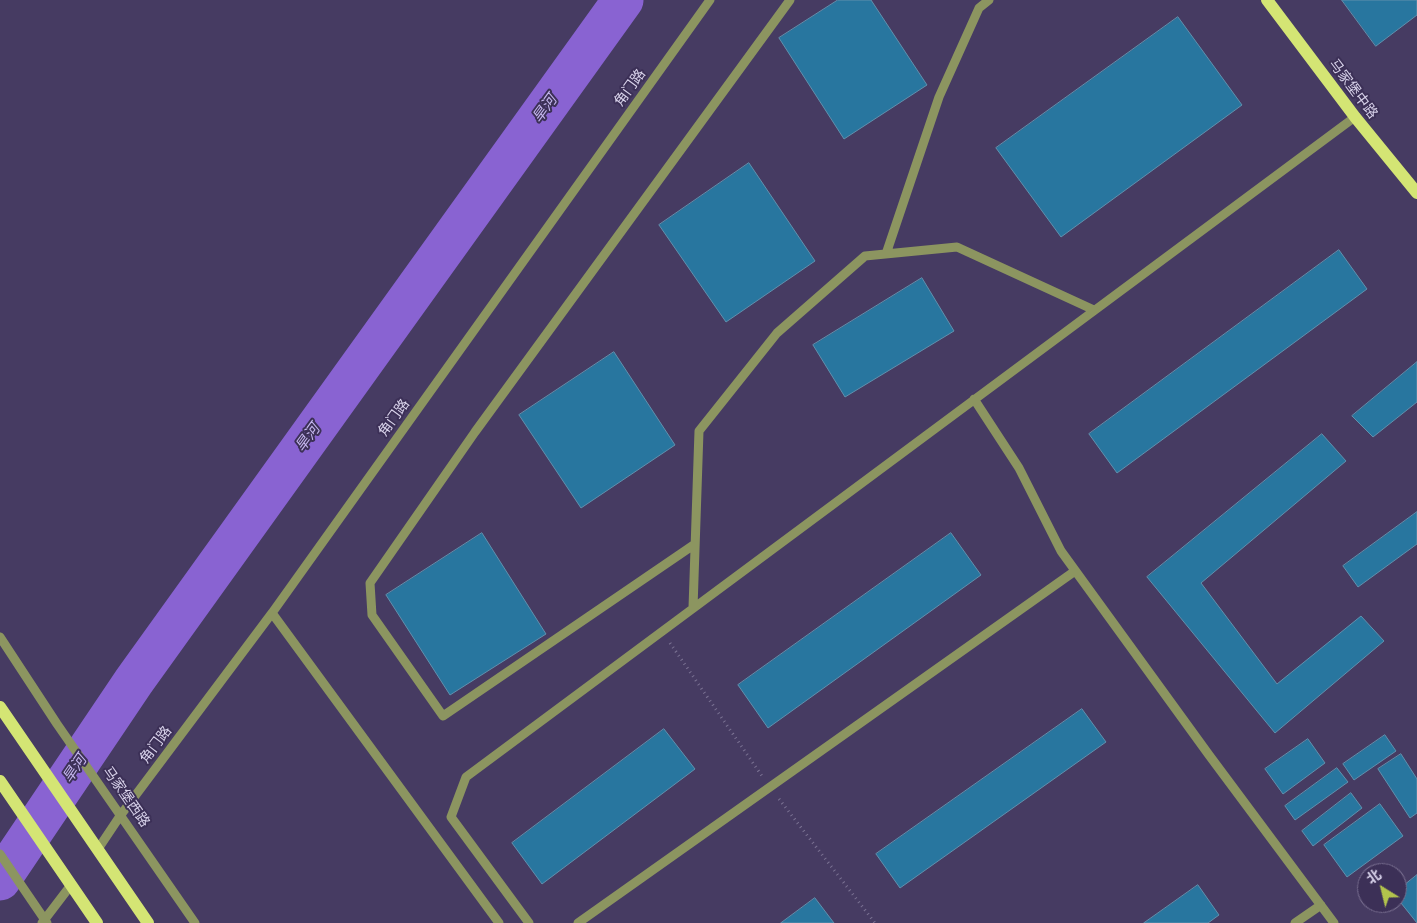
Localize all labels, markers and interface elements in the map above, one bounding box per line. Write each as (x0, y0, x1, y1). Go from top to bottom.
street label: 马家堡中路 (1325, 56, 1381, 122)
street label: 角门路 (611, 66, 649, 110)
water label: 旱河 (529, 92, 561, 126)
street label: 角门路 (375, 396, 413, 440)
water label: 旱河 (292, 421, 324, 455)
street label: 角门路 (137, 723, 175, 767)
water label: 旱河 (59, 752, 91, 786)
street label: 马家堡西路 (99, 764, 153, 830)
north arrow (1357, 863, 1407, 913)
text: 北 (1363, 865, 1385, 888)

